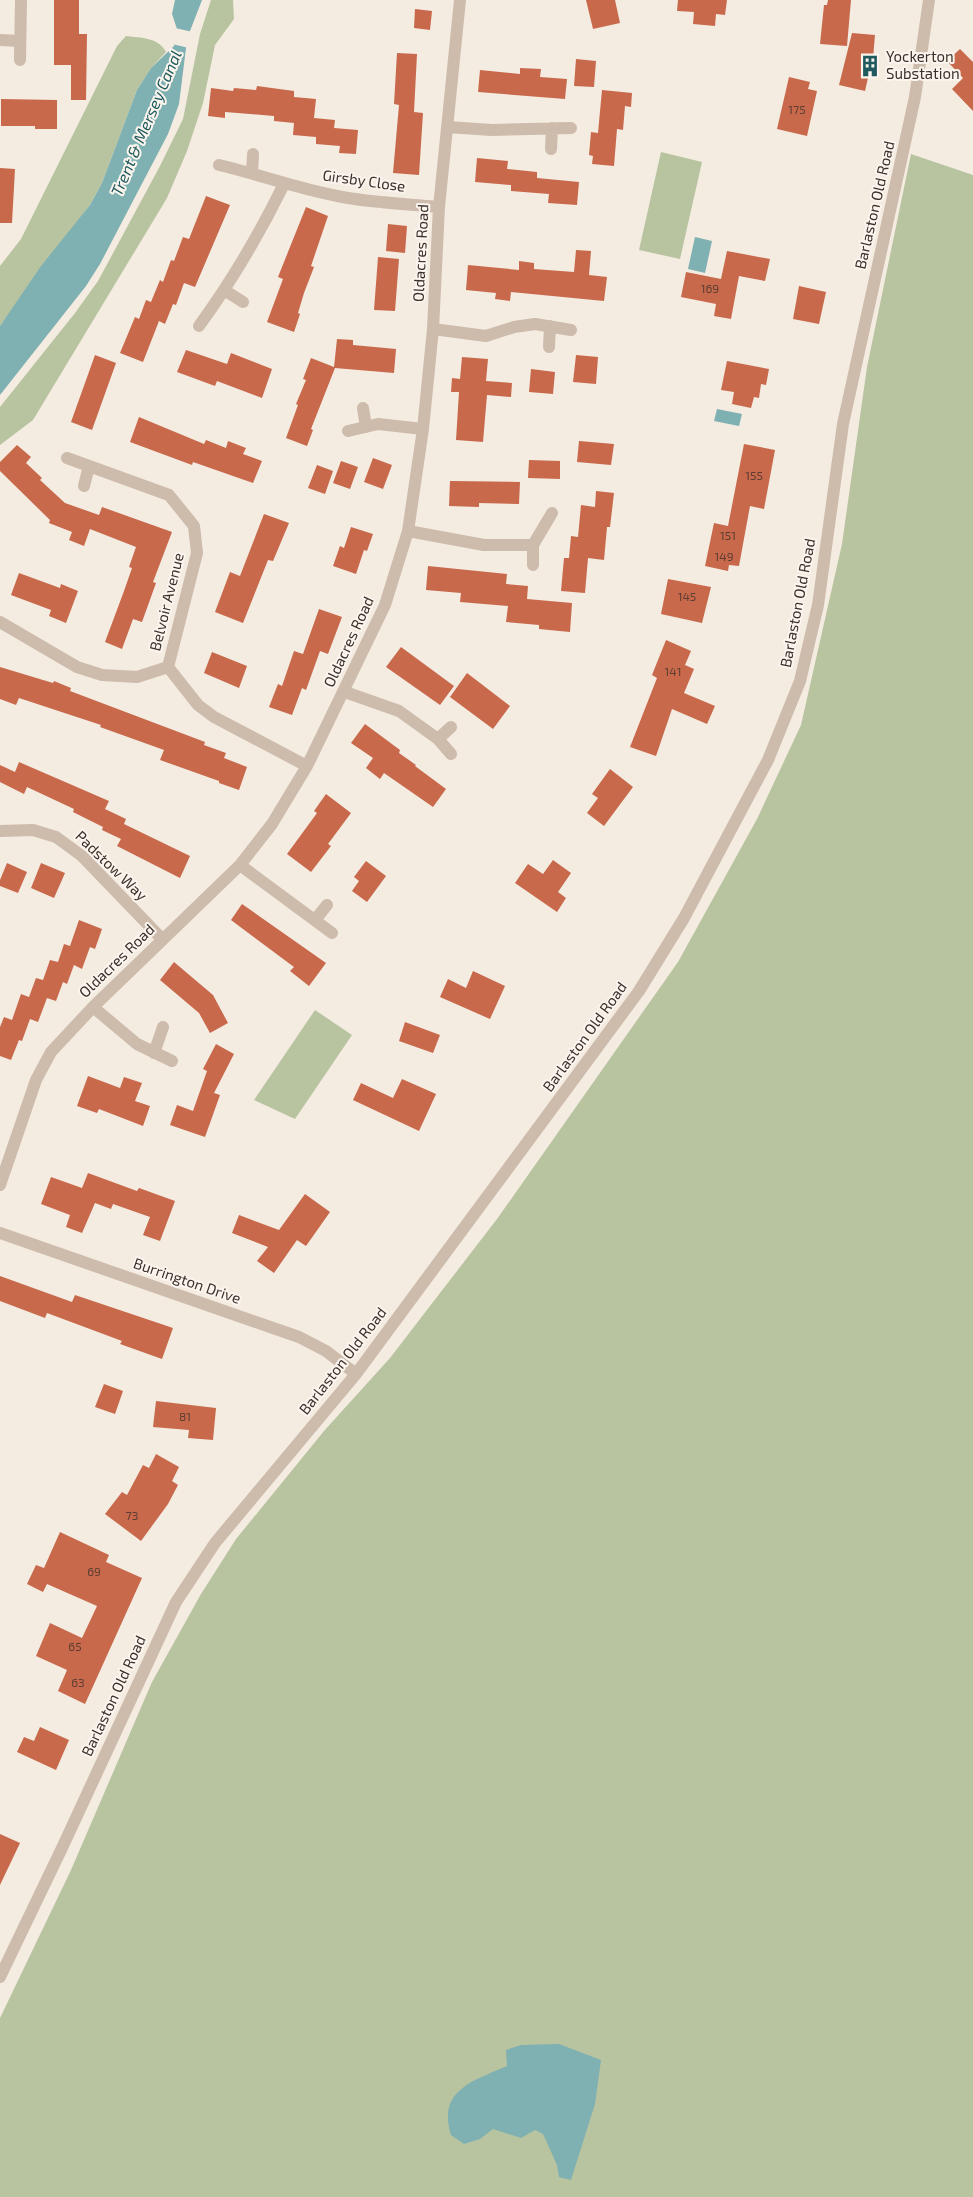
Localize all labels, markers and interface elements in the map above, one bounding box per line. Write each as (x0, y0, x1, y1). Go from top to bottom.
water label: Trent & Mersey Canal (106, 47, 186, 199)
place label: Yockerton Substation (886, 47, 960, 82)
building icon: Yockerton Substation (857, 53, 883, 79)
house number: 175 (788, 102, 806, 116)
street label: Barlaston Old Road (851, 139, 898, 271)
street label: Girsby Close (322, 165, 407, 195)
street label: Oldacres Road (408, 204, 432, 302)
house number: 169 (701, 281, 719, 295)
house number: 155 (745, 468, 763, 482)
house number: 151 (720, 528, 736, 542)
street label: Barlaston Old Road (776, 537, 818, 669)
house number: 149 (714, 549, 734, 563)
street label: Belvoir Avenue (145, 551, 187, 653)
house number: 145 (678, 589, 696, 603)
street label: Oldacres Road (319, 593, 377, 690)
house number: 141 (665, 664, 681, 678)
street label: Padstow Way (72, 827, 151, 904)
street label: Oldacres Road (75, 920, 158, 1001)
street label: Barlaston Old Road (538, 978, 630, 1095)
street label: Burrington Drive (131, 1253, 243, 1307)
street label: Barlaston Old Road (295, 1303, 390, 1418)
house number: 81 (179, 1409, 191, 1423)
house number: 73 (126, 1508, 138, 1522)
house number: 69 (87, 1564, 101, 1578)
street label: Barlaston Old Road (77, 1632, 149, 1759)
house number: 65 (68, 1639, 82, 1653)
house number: 63 (71, 1675, 85, 1689)

